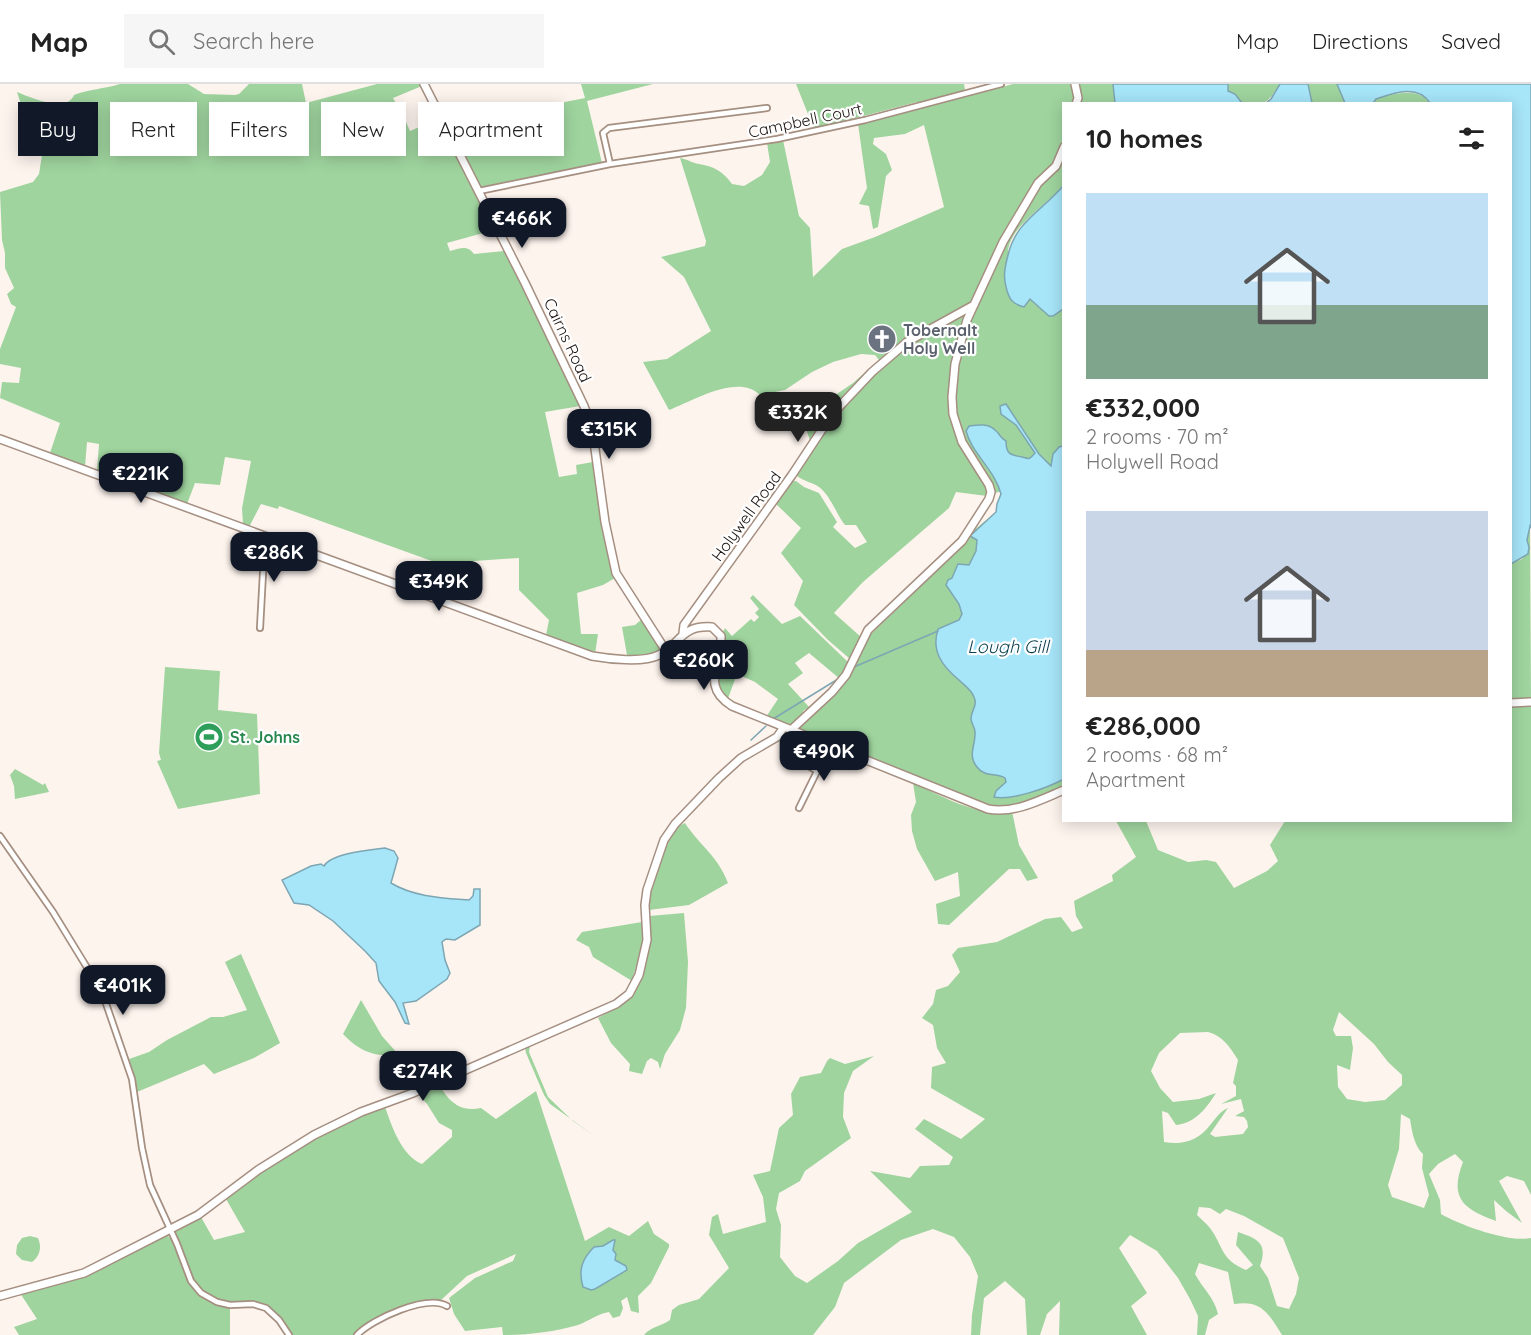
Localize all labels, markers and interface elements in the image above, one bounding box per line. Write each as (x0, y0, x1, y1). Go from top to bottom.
search box (124, 14, 544, 68)
text: Map (30, 24, 88, 59)
icon: search (145, 25, 178, 58)
text: Search here (193, 27, 315, 55)
text: Map (1236, 28, 1279, 54)
text: Directions (1312, 28, 1408, 54)
text: Saved (1441, 28, 1501, 54)
street label: Campbell Court (746, 98, 864, 142)
chip: Buy (18, 102, 98, 156)
chip: Rent (110, 102, 197, 156)
chip: Filters (209, 102, 309, 156)
chip: New (321, 102, 406, 156)
chip: Apartment (418, 102, 564, 156)
text: 10 homes (1086, 122, 1203, 155)
icon: filters (1455, 122, 1488, 155)
pin: €466K (480, 198, 564, 249)
text: €466K (492, 205, 552, 230)
icon: home (1233, 232, 1341, 340)
street label: Cairns Road (540, 295, 596, 385)
place label: Tobernalt Holy Well (903, 320, 978, 358)
church icon: Tobernalt Holy Well (866, 323, 898, 355)
text: €332,000 (1086, 391, 1200, 424)
pin: €332K (756, 392, 840, 443)
text: €332K (769, 399, 827, 424)
pin: €315K (567, 409, 651, 460)
text: €315K (581, 416, 637, 441)
text: 2 rooms · 70 m² (1086, 424, 1229, 449)
text: Holywell Road (1086, 449, 1219, 474)
pin: €221K (99, 453, 183, 504)
text: €221K (113, 460, 169, 485)
street label: Holywell Road (707, 467, 785, 565)
pin: €286K (232, 532, 316, 583)
text: €286K (244, 539, 304, 564)
icon: home (1233, 550, 1341, 658)
pin: €349K (397, 561, 481, 612)
text: €349K (409, 568, 469, 593)
water label: Lough Gill (967, 635, 1051, 658)
pin: €260K (662, 640, 746, 691)
text: €260K (674, 647, 734, 672)
text: €286,000 (1086, 709, 1201, 742)
sports icon: St. Johns (193, 721, 225, 753)
place label: St. Johns (230, 727, 300, 747)
pin: €490K (782, 731, 866, 782)
text: €490K (794, 738, 854, 763)
text: 2 rooms · 68 m² (1086, 742, 1228, 767)
text: Apartment (1086, 767, 1186, 792)
pin: €401K (81, 965, 165, 1016)
text: €401K (94, 972, 152, 997)
pin: €274K (381, 1051, 465, 1102)
text: €274K (394, 1058, 452, 1083)

